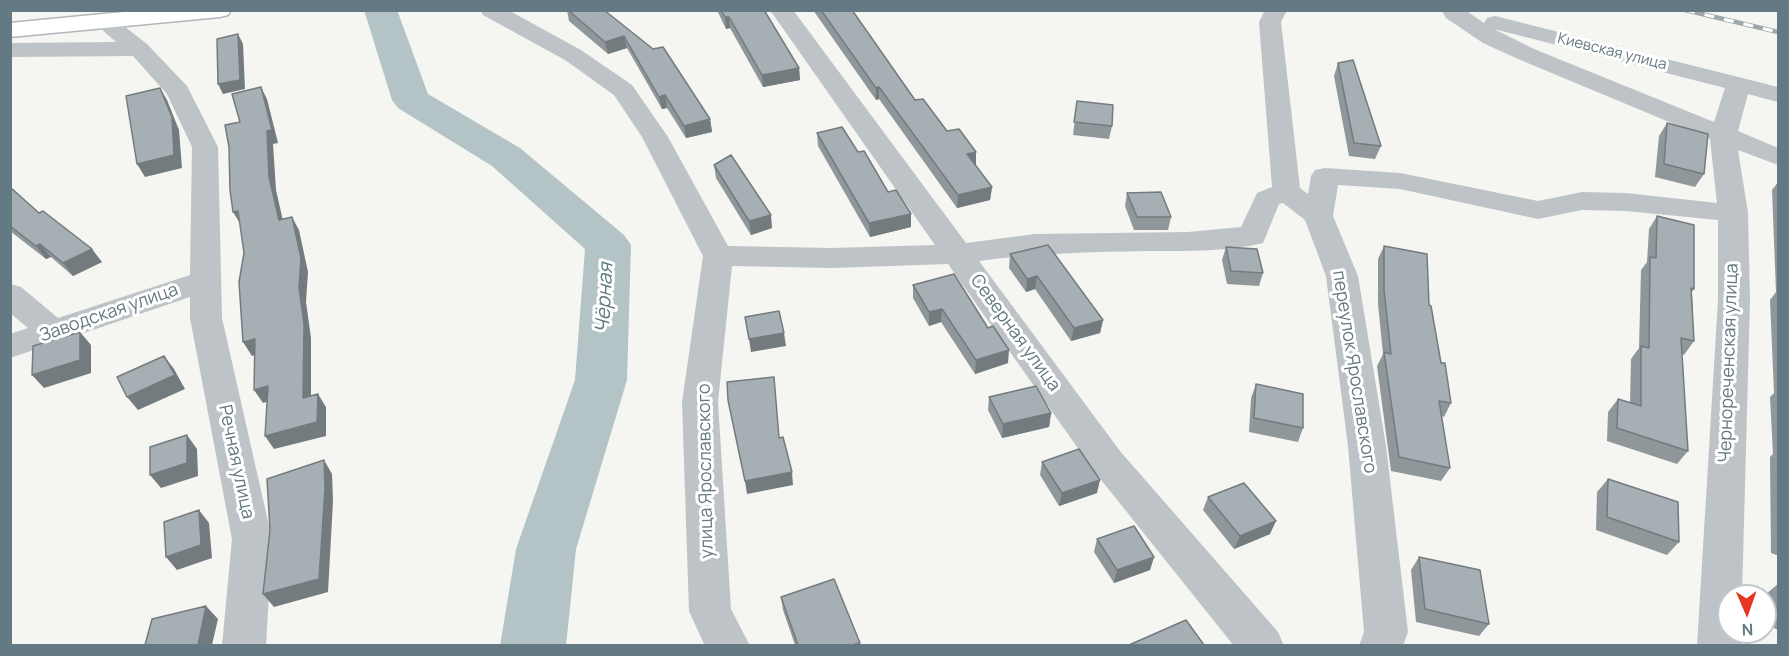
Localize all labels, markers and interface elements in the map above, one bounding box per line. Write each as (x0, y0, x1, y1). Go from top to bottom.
street label: Киевская улица (1555, 30, 1669, 74)
water label: Чёрная (591, 262, 619, 334)
street label: Чернореченская улица (1715, 263, 1743, 463)
street label: переулок Ярославского (1327, 269, 1381, 475)
street label: Северная улица (965, 270, 1065, 396)
street label: Заводская улица (37, 279, 181, 347)
street label: улица Ярославского (694, 383, 718, 559)
street label: Речная улица (213, 403, 259, 521)
north arrow (1717, 584, 1777, 644)
text: N (1741, 619, 1754, 641)

